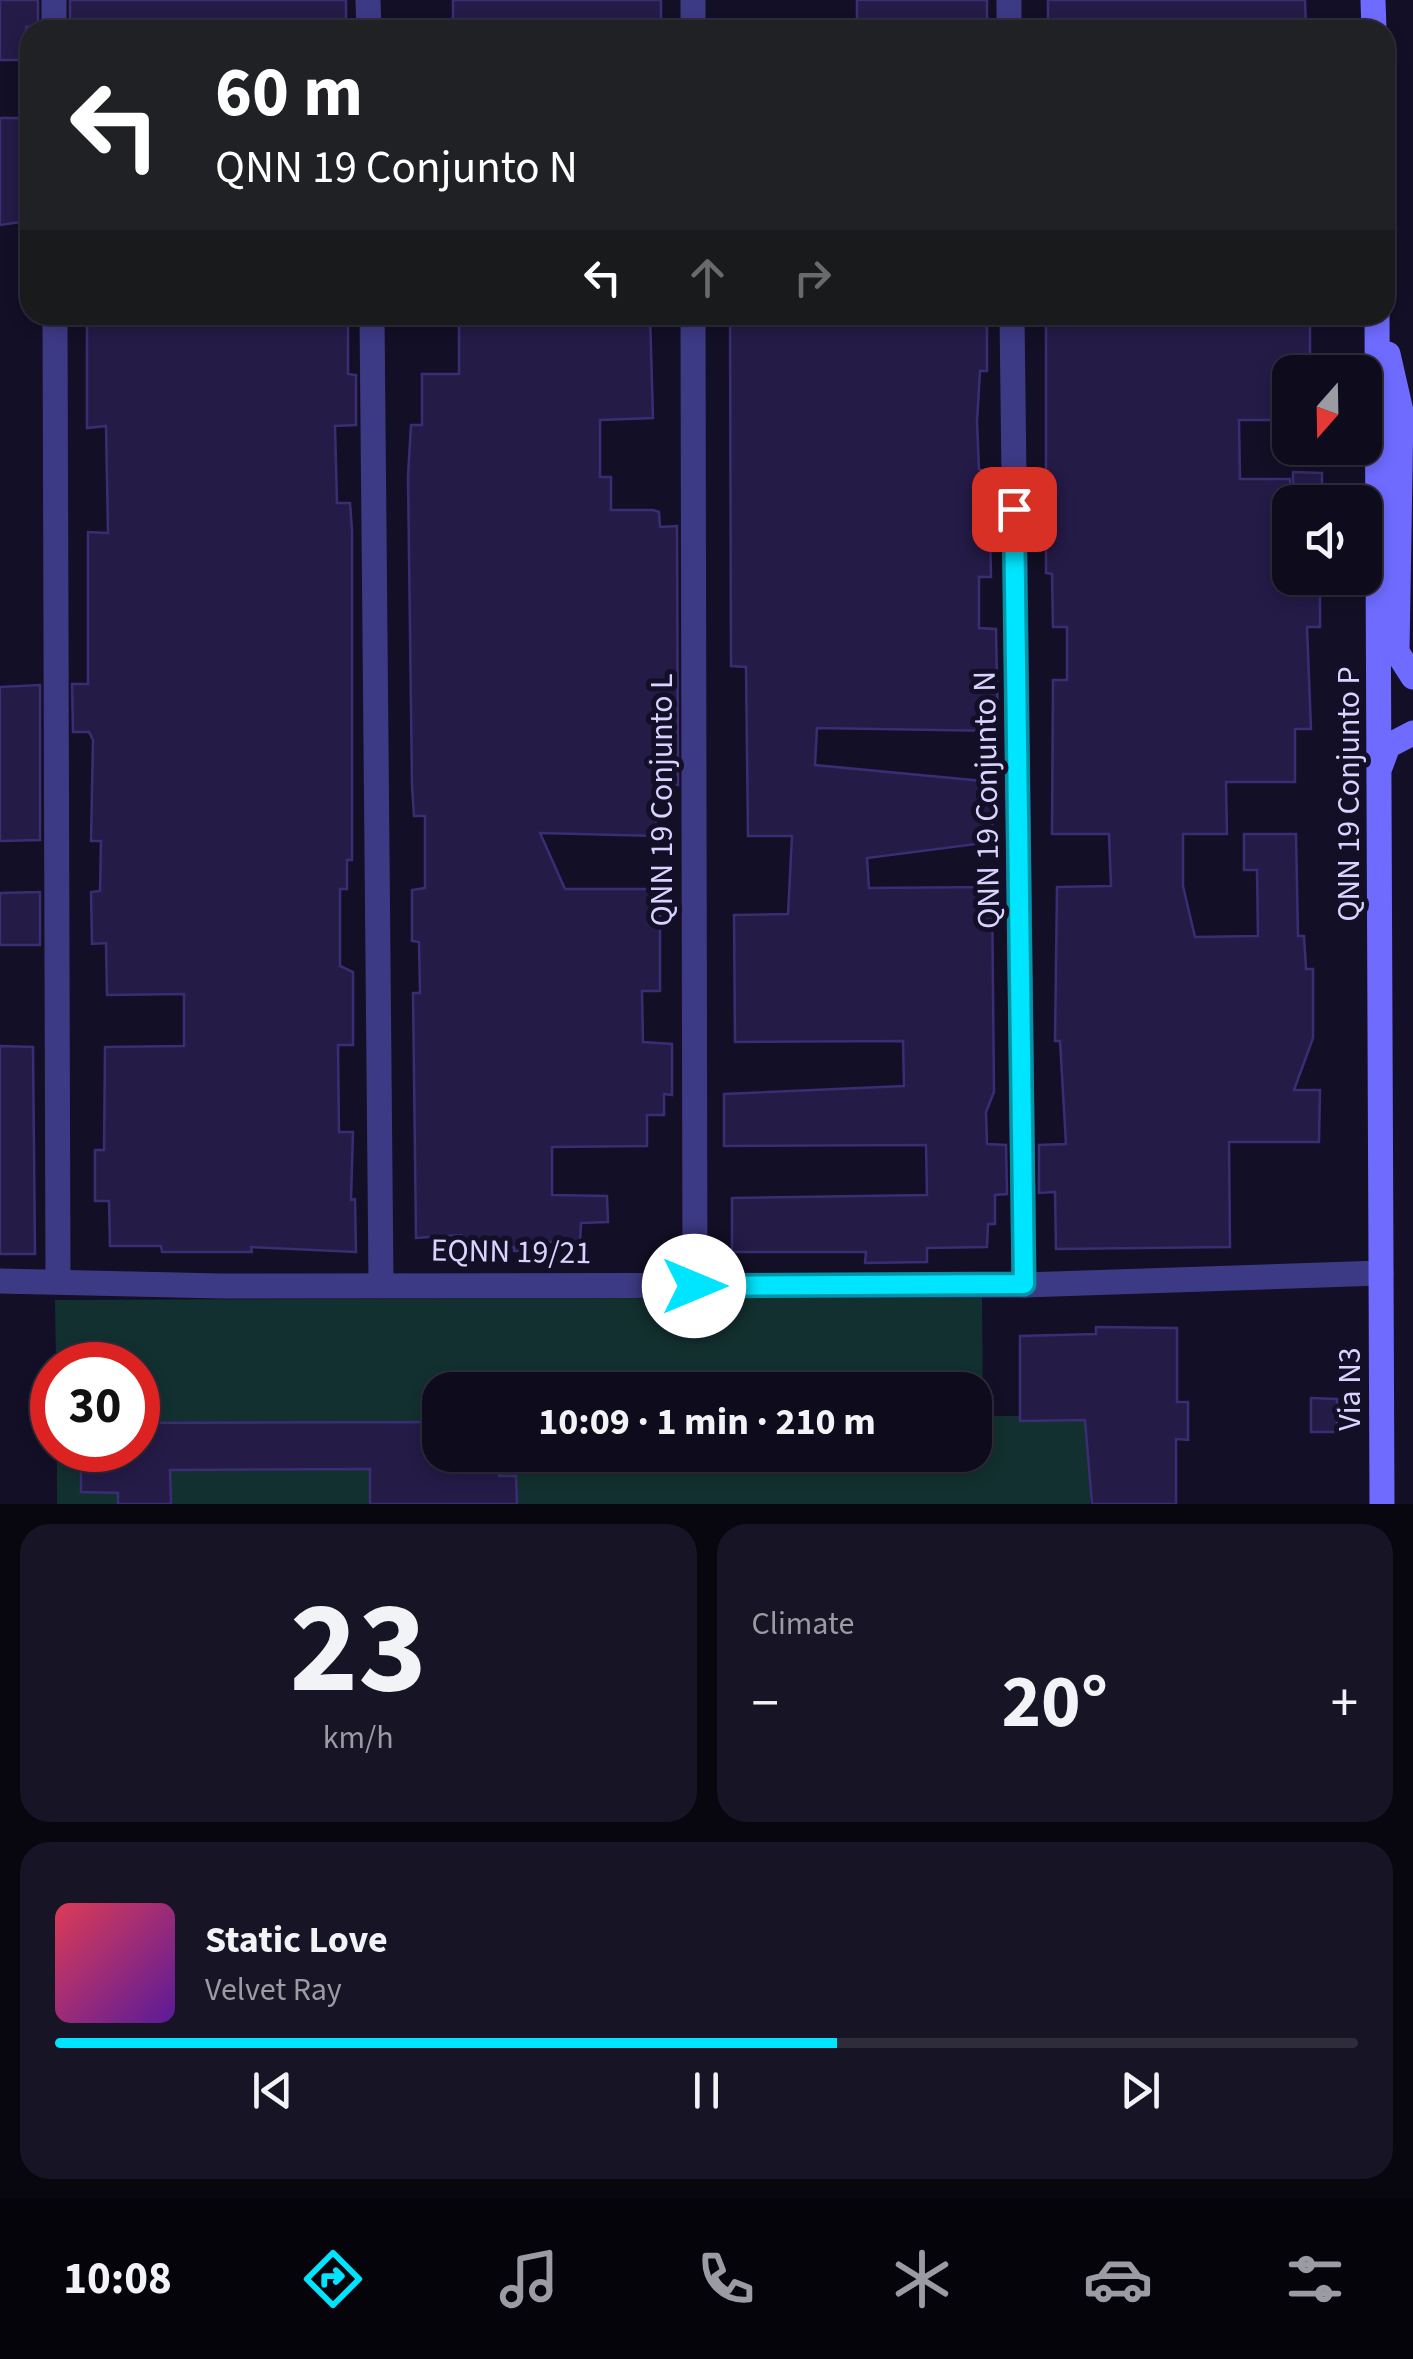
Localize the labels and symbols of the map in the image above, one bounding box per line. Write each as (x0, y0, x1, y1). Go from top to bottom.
north arrow (1272, 355, 1382, 465)
pin (972, 467, 1057, 552)
street label: QNN 19 Conjunto P (1326, 666, 1372, 922)
street label: QNN 19 Conjunto N (962, 671, 1012, 929)
street label: QNN 19 Conjunto L (639, 674, 685, 926)
street label: EQNN 19/21 (430, 1228, 592, 1276)
position arrow (642, 1234, 746, 1338)
speed limit sign: 30 (30, 1342, 160, 1472)
street label: Via N3 (1327, 1347, 1373, 1431)

